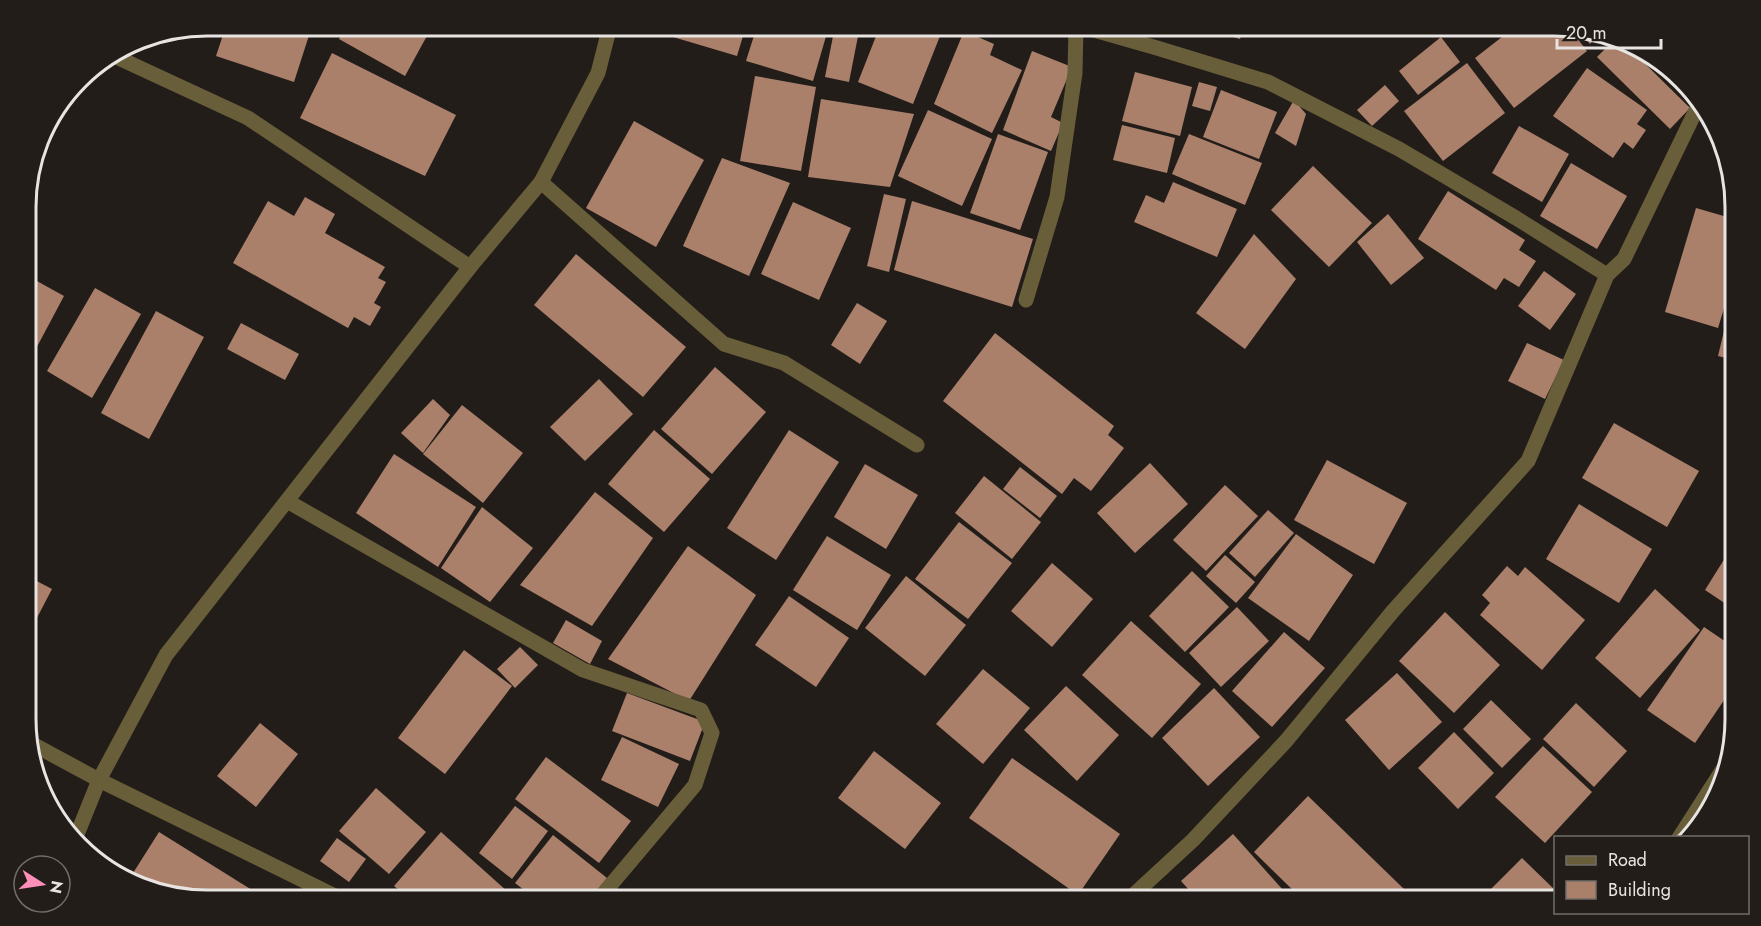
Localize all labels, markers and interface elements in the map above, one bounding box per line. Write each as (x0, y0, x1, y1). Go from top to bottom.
scale bar (1557, 12, 1660, 50)
text: 20 m (1566, 20, 1606, 46)
legend (1554, 836, 1749, 914)
text: Road (1608, 847, 1647, 873)
north arrow (12, 854, 72, 914)
text: Building (1608, 877, 1671, 903)
text: N (44, 878, 69, 896)

